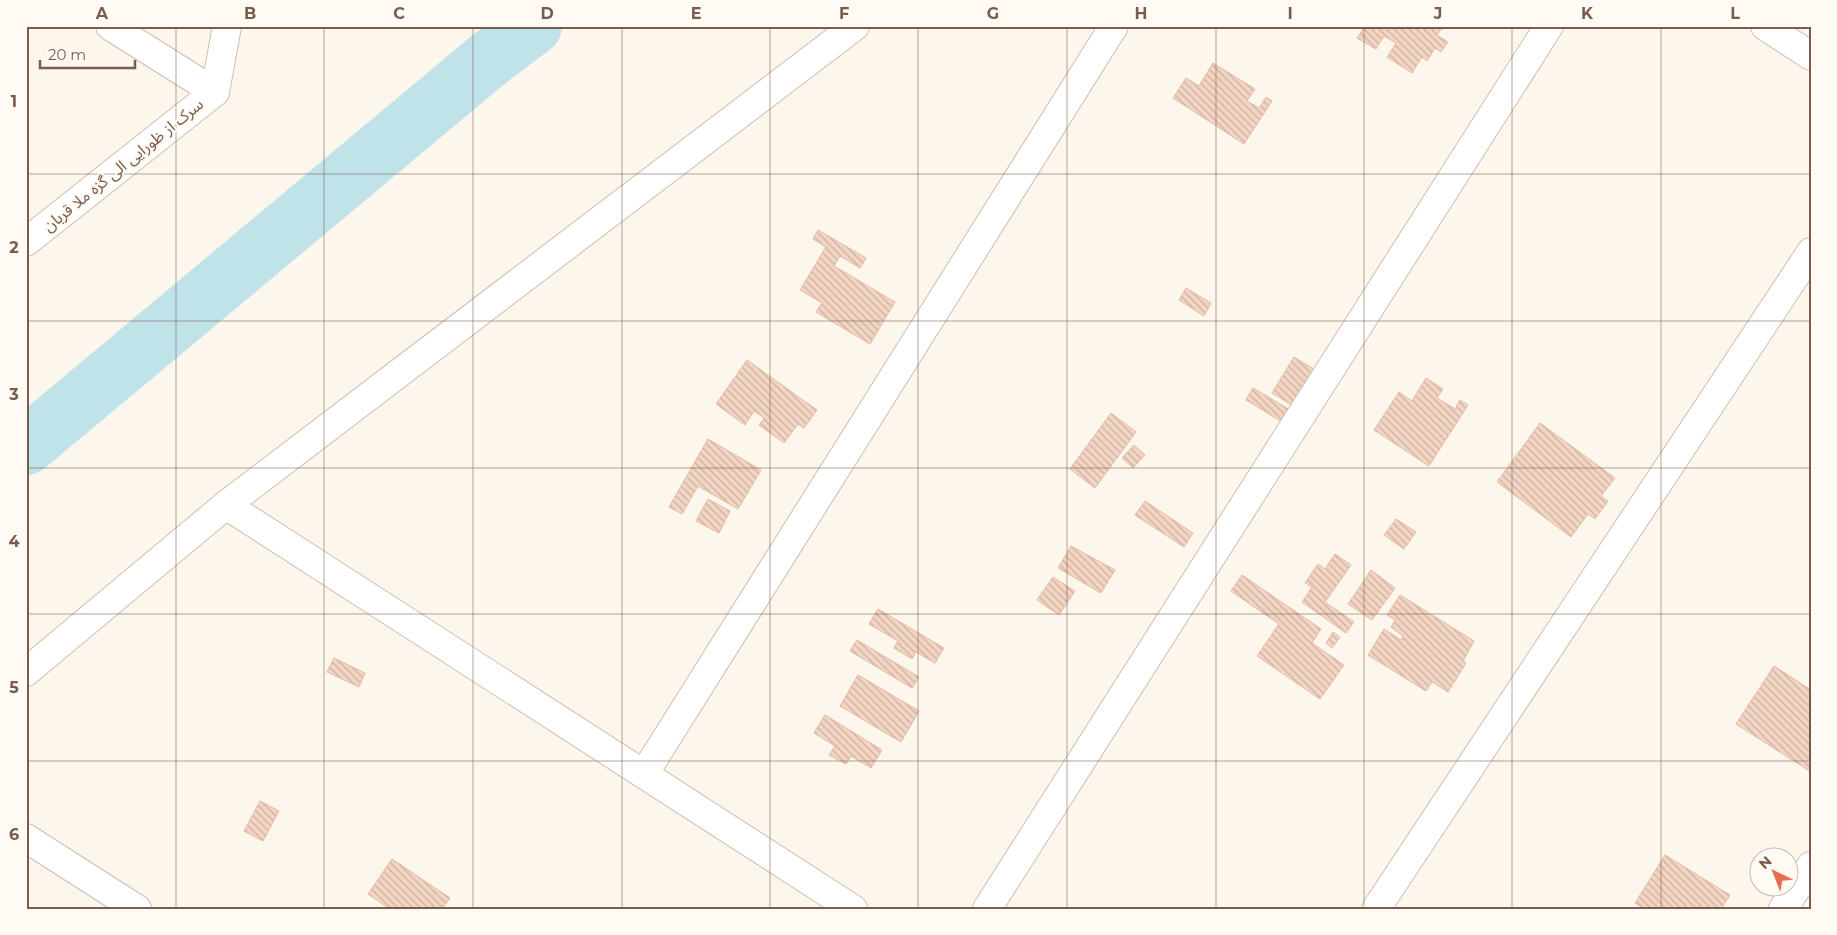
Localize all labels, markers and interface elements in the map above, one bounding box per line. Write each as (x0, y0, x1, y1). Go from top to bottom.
text: A (95, 4, 109, 23)
text: B (244, 4, 256, 23)
text: C (393, 4, 405, 23)
text: D (540, 4, 554, 23)
text: E (691, 4, 701, 23)
text: F (839, 4, 849, 23)
text: G (987, 4, 999, 23)
text: H (1135, 4, 1147, 23)
text: I (1287, 4, 1293, 23)
text: J (1433, 4, 1442, 23)
text: K (1581, 4, 1594, 23)
text: L (1730, 4, 1740, 23)
scale bar (40, 38, 135, 70)
text: 20 m (48, 45, 86, 64)
text: 1 (11, 92, 17, 111)
street label: سرک از ظورایی الی گزه ملا قربان (39, 94, 207, 236)
text: 2 (9, 238, 19, 257)
text: 3 (8, 385, 19, 404)
text: 4 (8, 532, 20, 551)
text: 5 (9, 678, 19, 697)
text: 6 (9, 825, 19, 844)
north arrow (1750, 848, 1800, 898)
text: N (1755, 852, 1775, 873)

